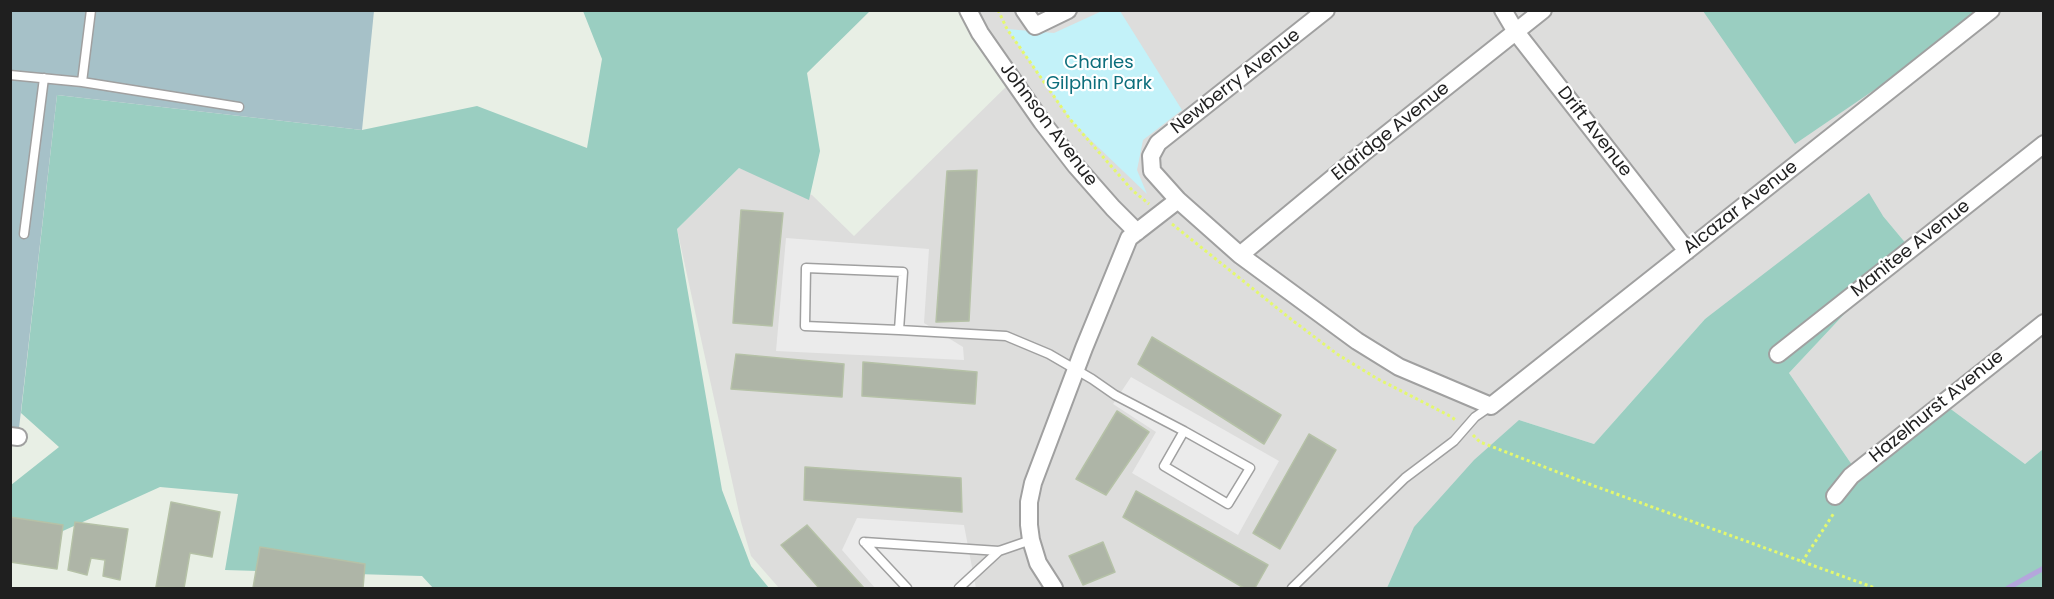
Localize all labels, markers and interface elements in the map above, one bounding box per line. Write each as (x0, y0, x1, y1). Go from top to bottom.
street label: Newberry Avenue (1167, 25, 1305, 139)
park label: Charles Gilphin Park (1046, 52, 1152, 94)
street label: Johnson Avenue (995, 59, 1101, 191)
street label: Eldridge Avenue (1328, 78, 1454, 186)
street label: Drift Avenue (1552, 83, 1636, 181)
street label: Alcazar Avenue (1680, 157, 1802, 259)
street label: Manitee Avenue (1847, 196, 1975, 302)
street label: Hazelhurst Avenue (1866, 346, 2008, 468)

